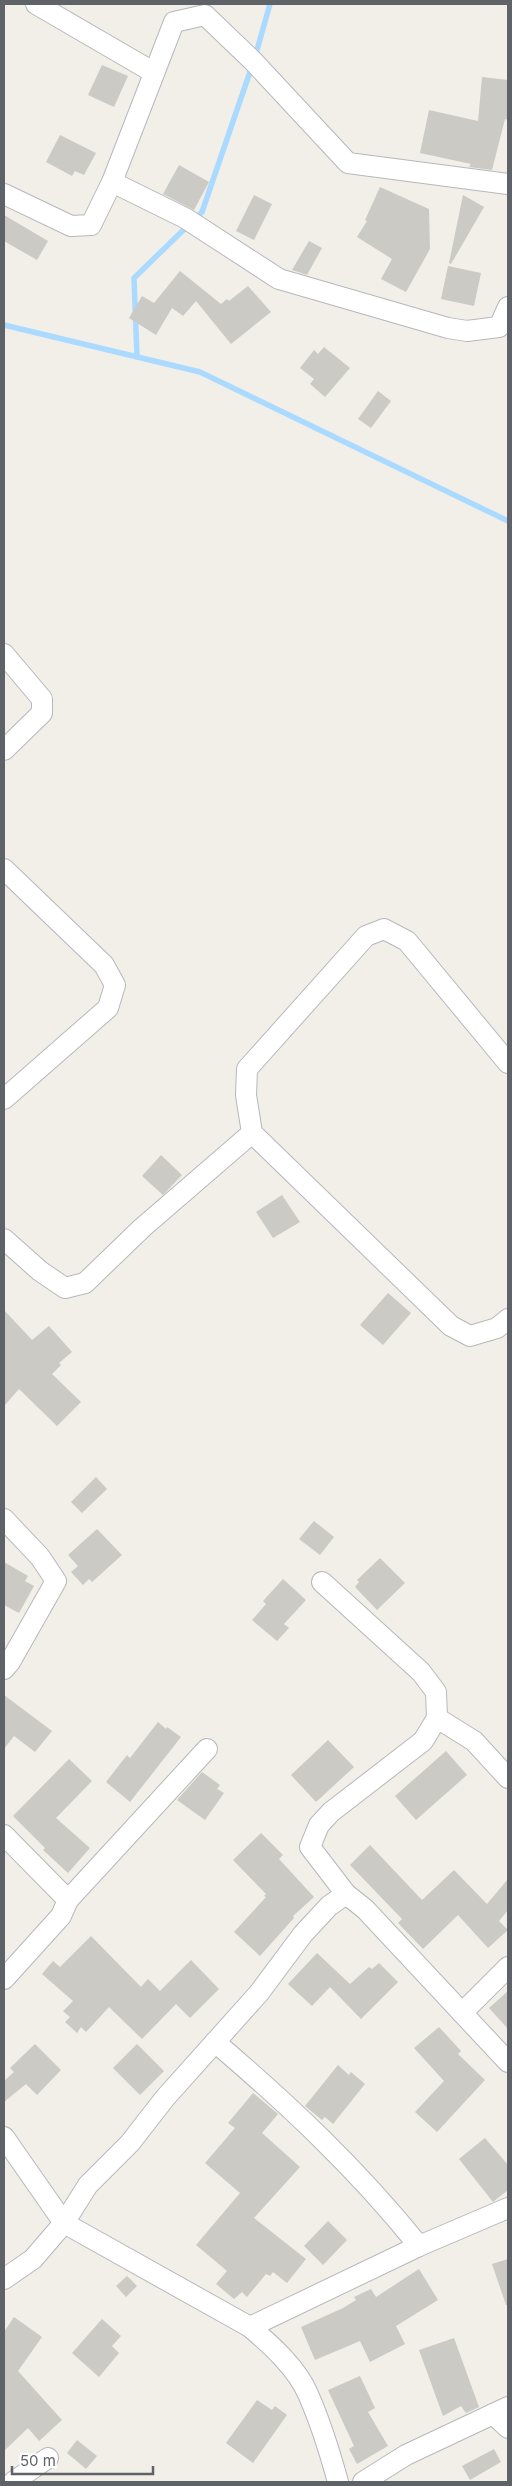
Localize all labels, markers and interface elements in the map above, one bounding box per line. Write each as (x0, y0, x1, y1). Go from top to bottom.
scale bar (12, 2444, 154, 2476)
text: 50 m (20, 2451, 56, 2470)

